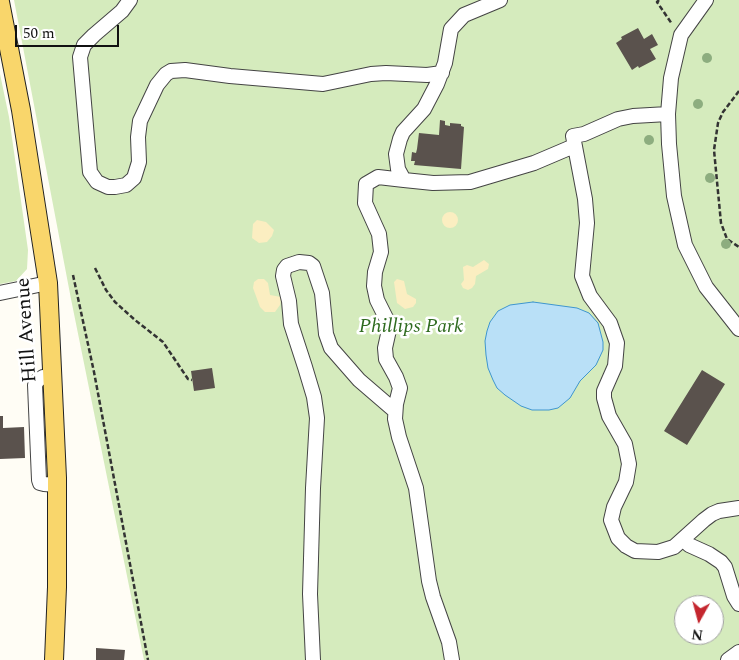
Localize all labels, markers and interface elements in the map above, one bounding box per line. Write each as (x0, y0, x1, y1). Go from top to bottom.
scale bar (18, 15, 121, 47)
text: 50 m (23, 22, 55, 45)
street label: Hill Avenue (12, 277, 44, 383)
park label: Phillips Park (359, 316, 463, 340)
north arrow (674, 595, 724, 645)
text: N (690, 623, 704, 646)

